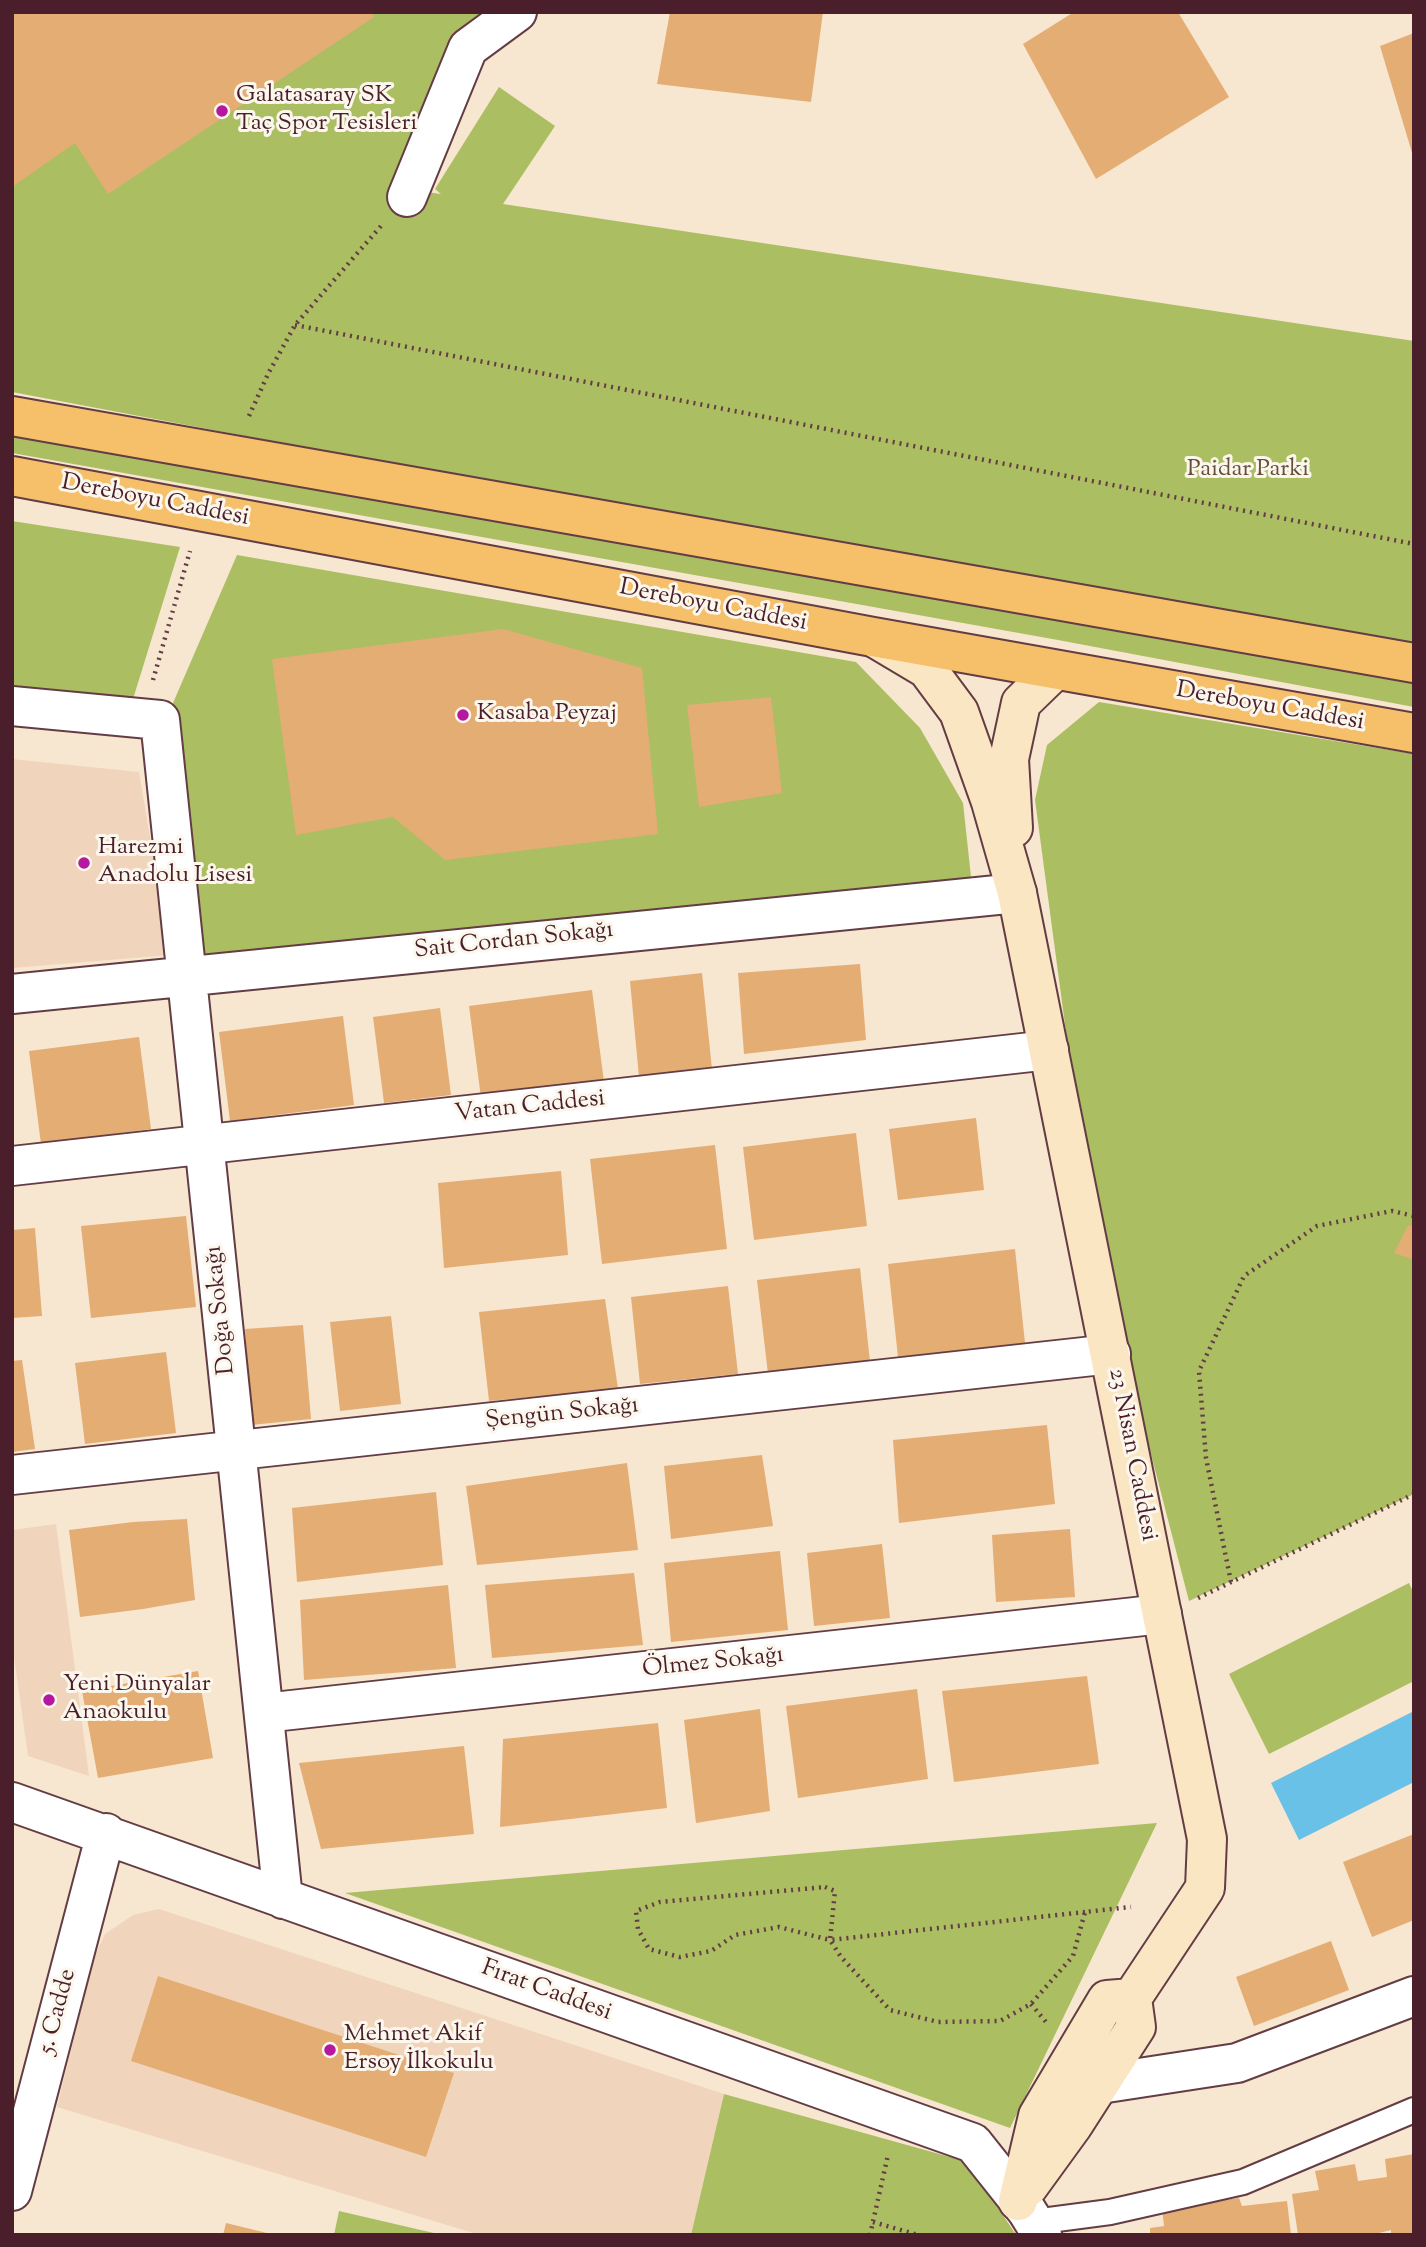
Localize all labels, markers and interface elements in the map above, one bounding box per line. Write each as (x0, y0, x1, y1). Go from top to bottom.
place label: Galatasaray SK Taç Spor Tesisleri (236, 83, 417, 139)
marker: Galatasaray SK Taç Spor Tesisleri (214, 103, 230, 119)
park label: Paidar Parki (1187, 457, 1309, 485)
street label: Dereboyu Caddesi (59, 470, 251, 534)
street label: Dereboyu Caddesi (617, 575, 809, 639)
street label: Dereboyu Caddesi (1174, 677, 1366, 739)
place label: Kasaba Peyzaj (477, 701, 617, 729)
marker: Kasaba Peyzaj (455, 707, 471, 723)
place label: Harezmi Anadolu Lisesi (98, 835, 252, 891)
marker: Harezmi Anadolu Lisesi (76, 855, 92, 871)
street label: Sait Cordan Sokağı (413, 917, 615, 967)
street label: Vatan Caddesi (453, 1086, 607, 1130)
street label: Doğa Sokağı (201, 1244, 243, 1376)
street label: 23 Nisan Caddesi (1100, 1366, 1162, 1544)
street label: Şengün Sokağı (484, 1393, 640, 1437)
street label: Ölmez Sokağı (641, 1642, 785, 1686)
place label: Yeni Dünyalar Anaokulu (63, 1672, 211, 1728)
marker: Yeni Dünyalar Anaokulu (41, 1692, 57, 1708)
street label: Fırat Caddesi (477, 1955, 615, 2029)
street label: 5. Cadde (34, 1966, 84, 2058)
place label: Mehmet Akif Ersoy İlkokulu (344, 2022, 494, 2078)
marker: Mehmet Akif Ersoy İlkokulu (322, 2042, 338, 2058)

